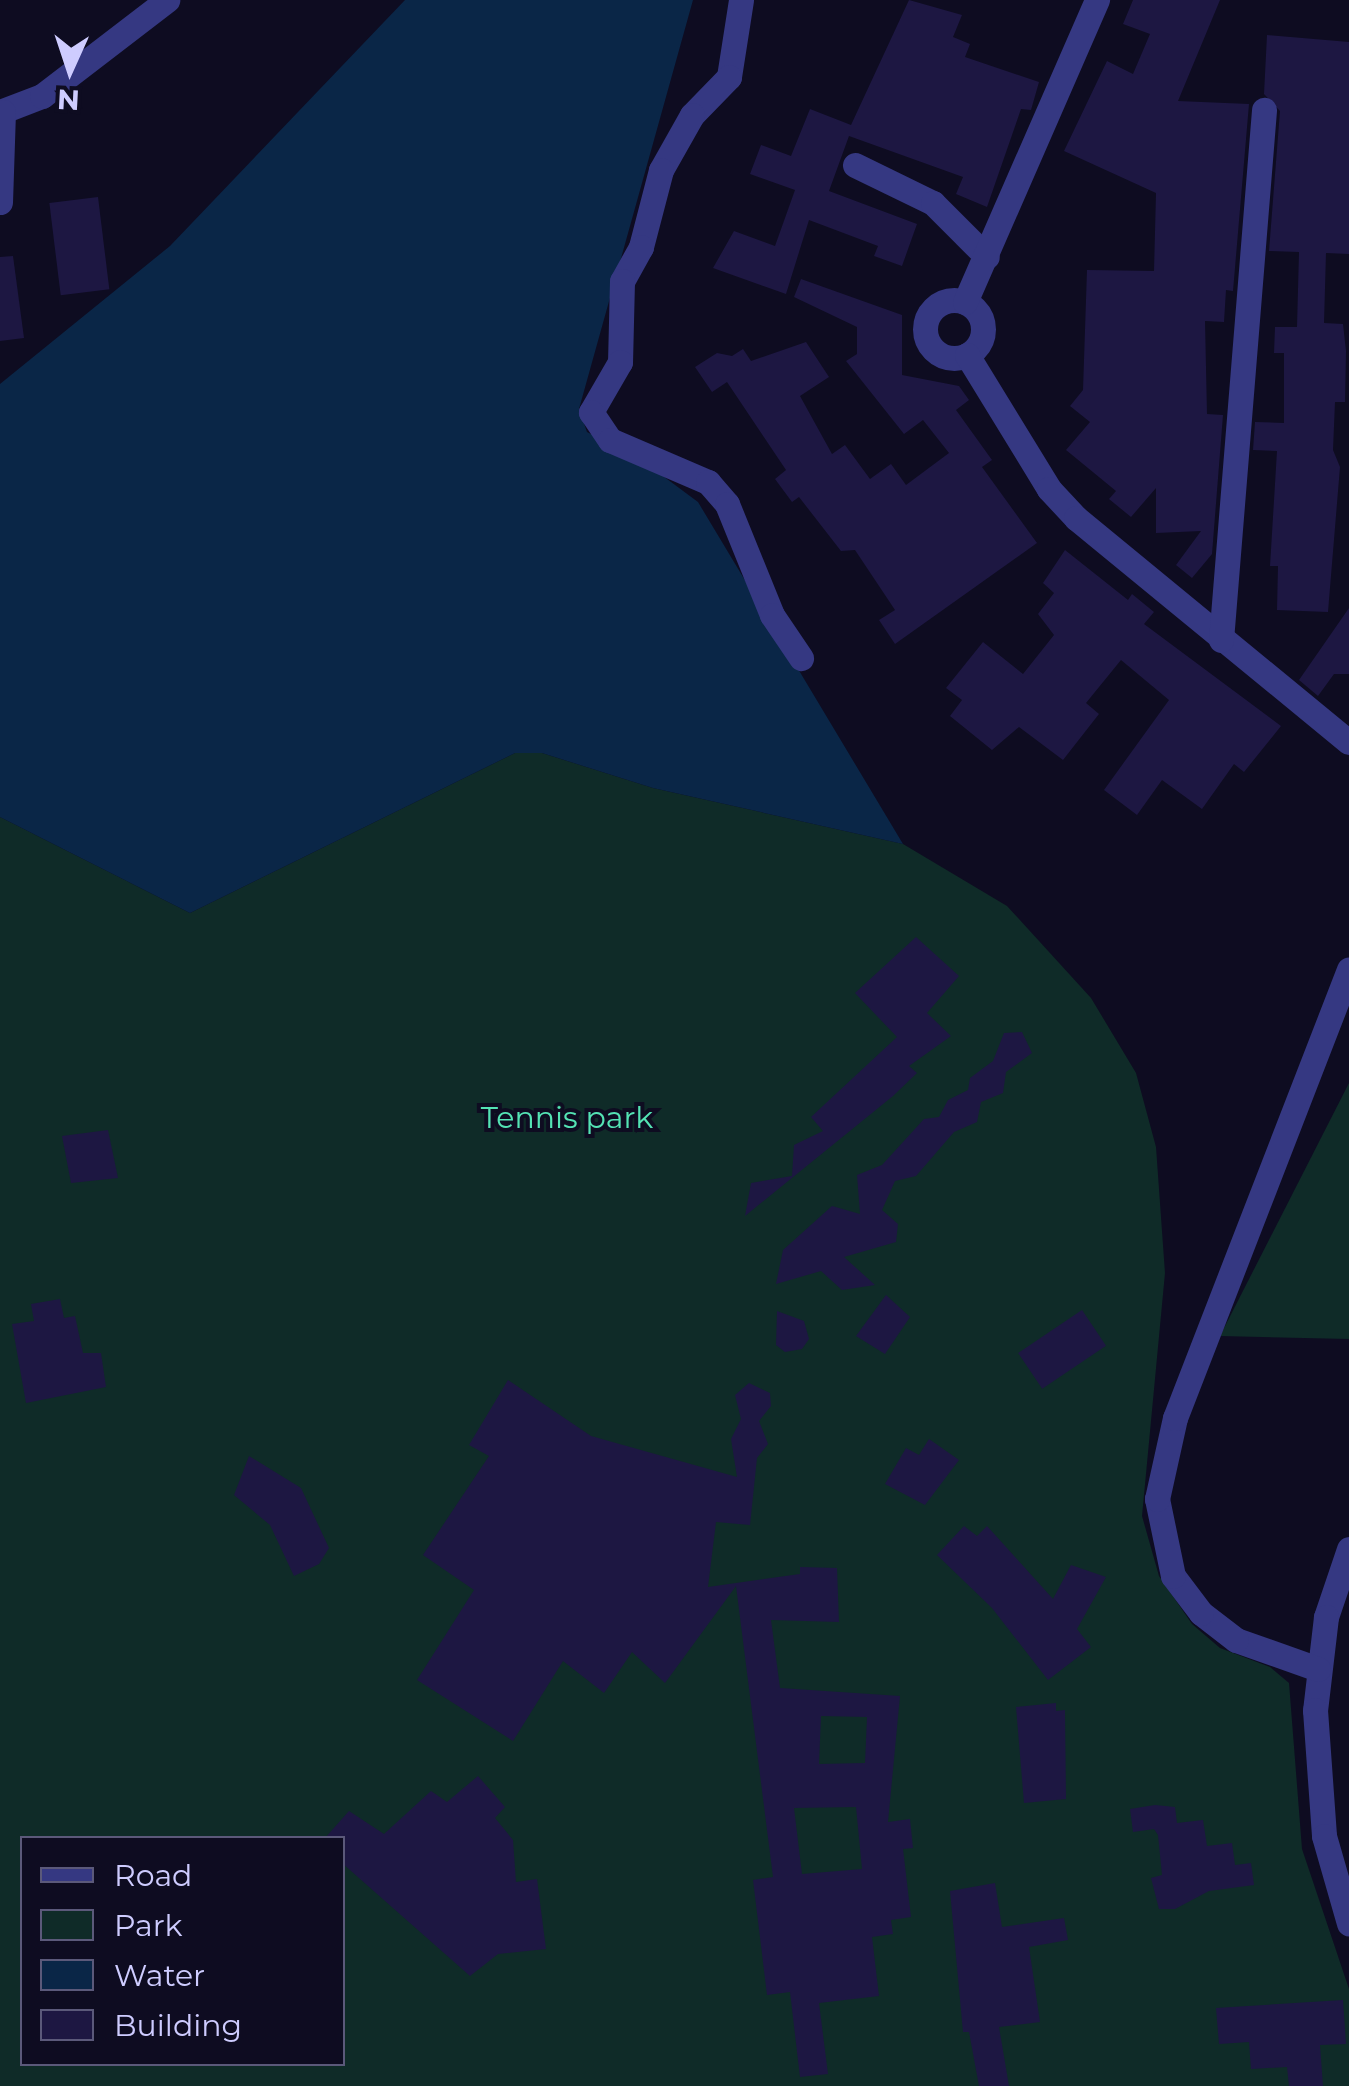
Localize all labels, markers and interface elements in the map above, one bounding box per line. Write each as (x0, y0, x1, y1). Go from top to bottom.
north arrow (20, 20, 120, 120)
text: N (56, 82, 81, 118)
park label: Tennis park (481, 1100, 653, 1136)
legend (20, 1836, 345, 2066)
text: Road (114, 1857, 192, 1894)
text: Park (114, 1907, 183, 1944)
text: Water (114, 1957, 205, 1994)
text: Building (114, 2007, 242, 2044)

